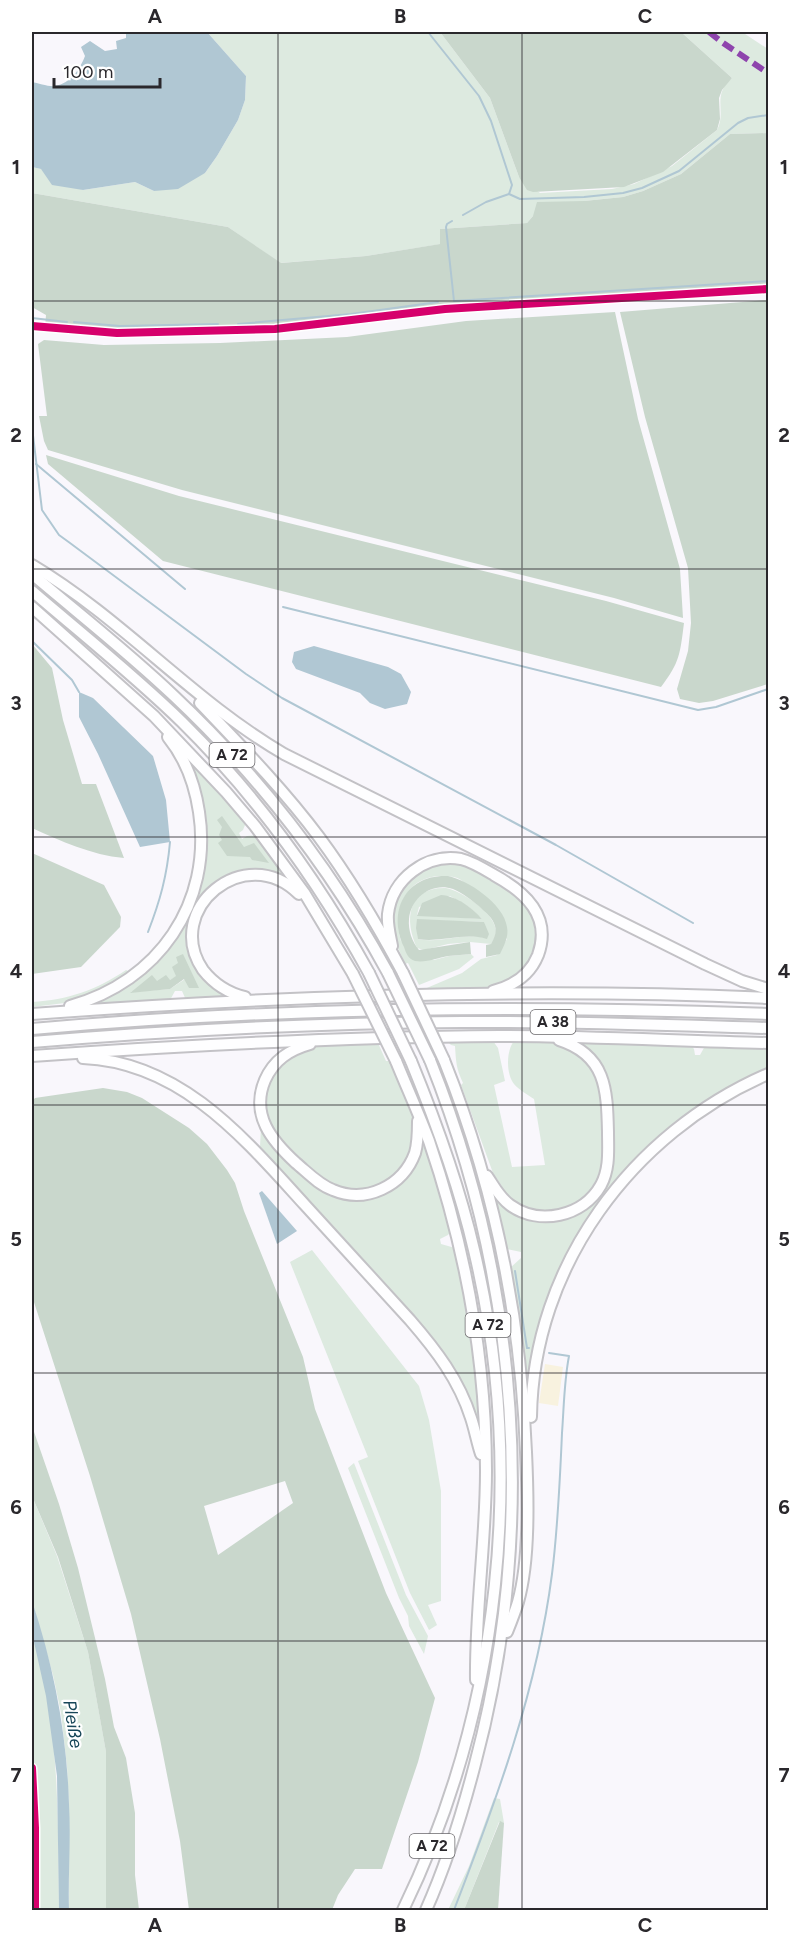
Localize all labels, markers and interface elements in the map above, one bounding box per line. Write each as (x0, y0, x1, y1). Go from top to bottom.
text: A (148, 4, 163, 28)
text: B (394, 4, 406, 28)
text: C (638, 4, 652, 28)
scale bar (54, 51, 160, 89)
text: 100 m (63, 61, 113, 83)
text: 1 (12, 155, 20, 179)
text: 1 (780, 155, 788, 179)
text: 2 (10, 423, 22, 447)
text: 2 (778, 423, 790, 447)
text: 3 (10, 691, 22, 715)
text: 3 (778, 691, 790, 715)
road number: A 72 (210, 743, 254, 767)
text: 4 (10, 959, 23, 983)
text: 4 (778, 959, 791, 983)
road number: A 38 (530, 1010, 576, 1034)
text: 5 (10, 1227, 22, 1251)
text: 5 (778, 1227, 790, 1251)
road number: A 72 (466, 1313, 510, 1337)
text: 6 (10, 1495, 22, 1519)
text: 6 (778, 1495, 790, 1519)
water label: Pleiße (58, 1698, 88, 1750)
text: 7 (10, 1763, 22, 1787)
text: 7 (778, 1763, 790, 1787)
road number: A 72 (410, 1834, 454, 1858)
text: A (148, 1913, 163, 1937)
text: B (394, 1913, 406, 1937)
text: C (638, 1913, 652, 1937)

